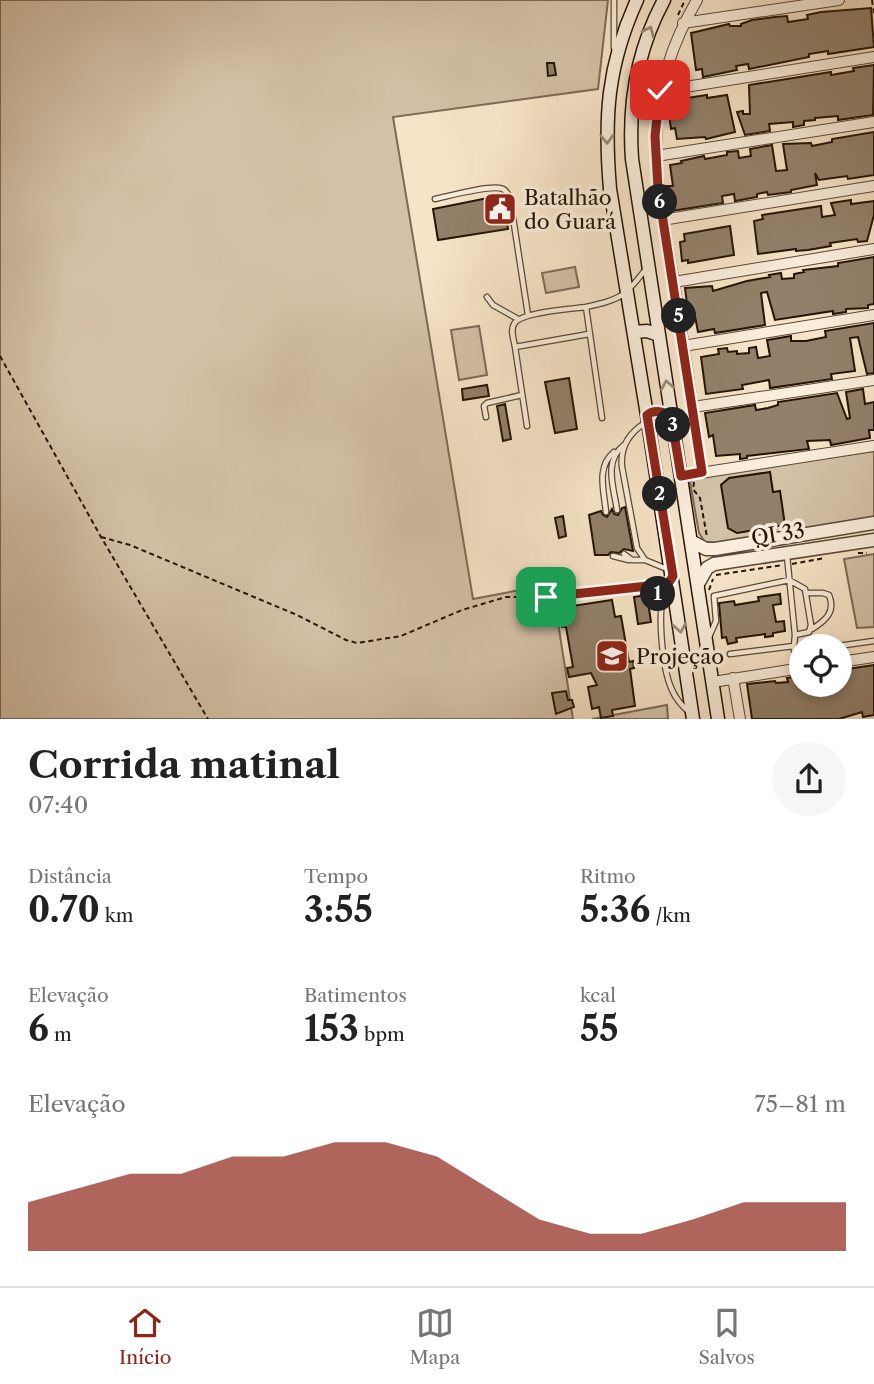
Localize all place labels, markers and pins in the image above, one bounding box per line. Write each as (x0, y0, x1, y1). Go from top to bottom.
pin (630, 60, 690, 120)
pin: 6 (642, 184, 678, 220)
place label: Batalhão do Guará (524, 185, 617, 234)
public building icon: Batalhão do Guará (481, 190, 519, 228)
pin: 5 (662, 298, 696, 334)
pin: 3 (656, 408, 690, 442)
pin: 2 (642, 476, 678, 512)
pin (516, 567, 576, 627)
pin: 1 (640, 576, 676, 612)
school or university icon: Projeção (593, 637, 631, 675)
place label: Projeção (636, 644, 724, 669)

